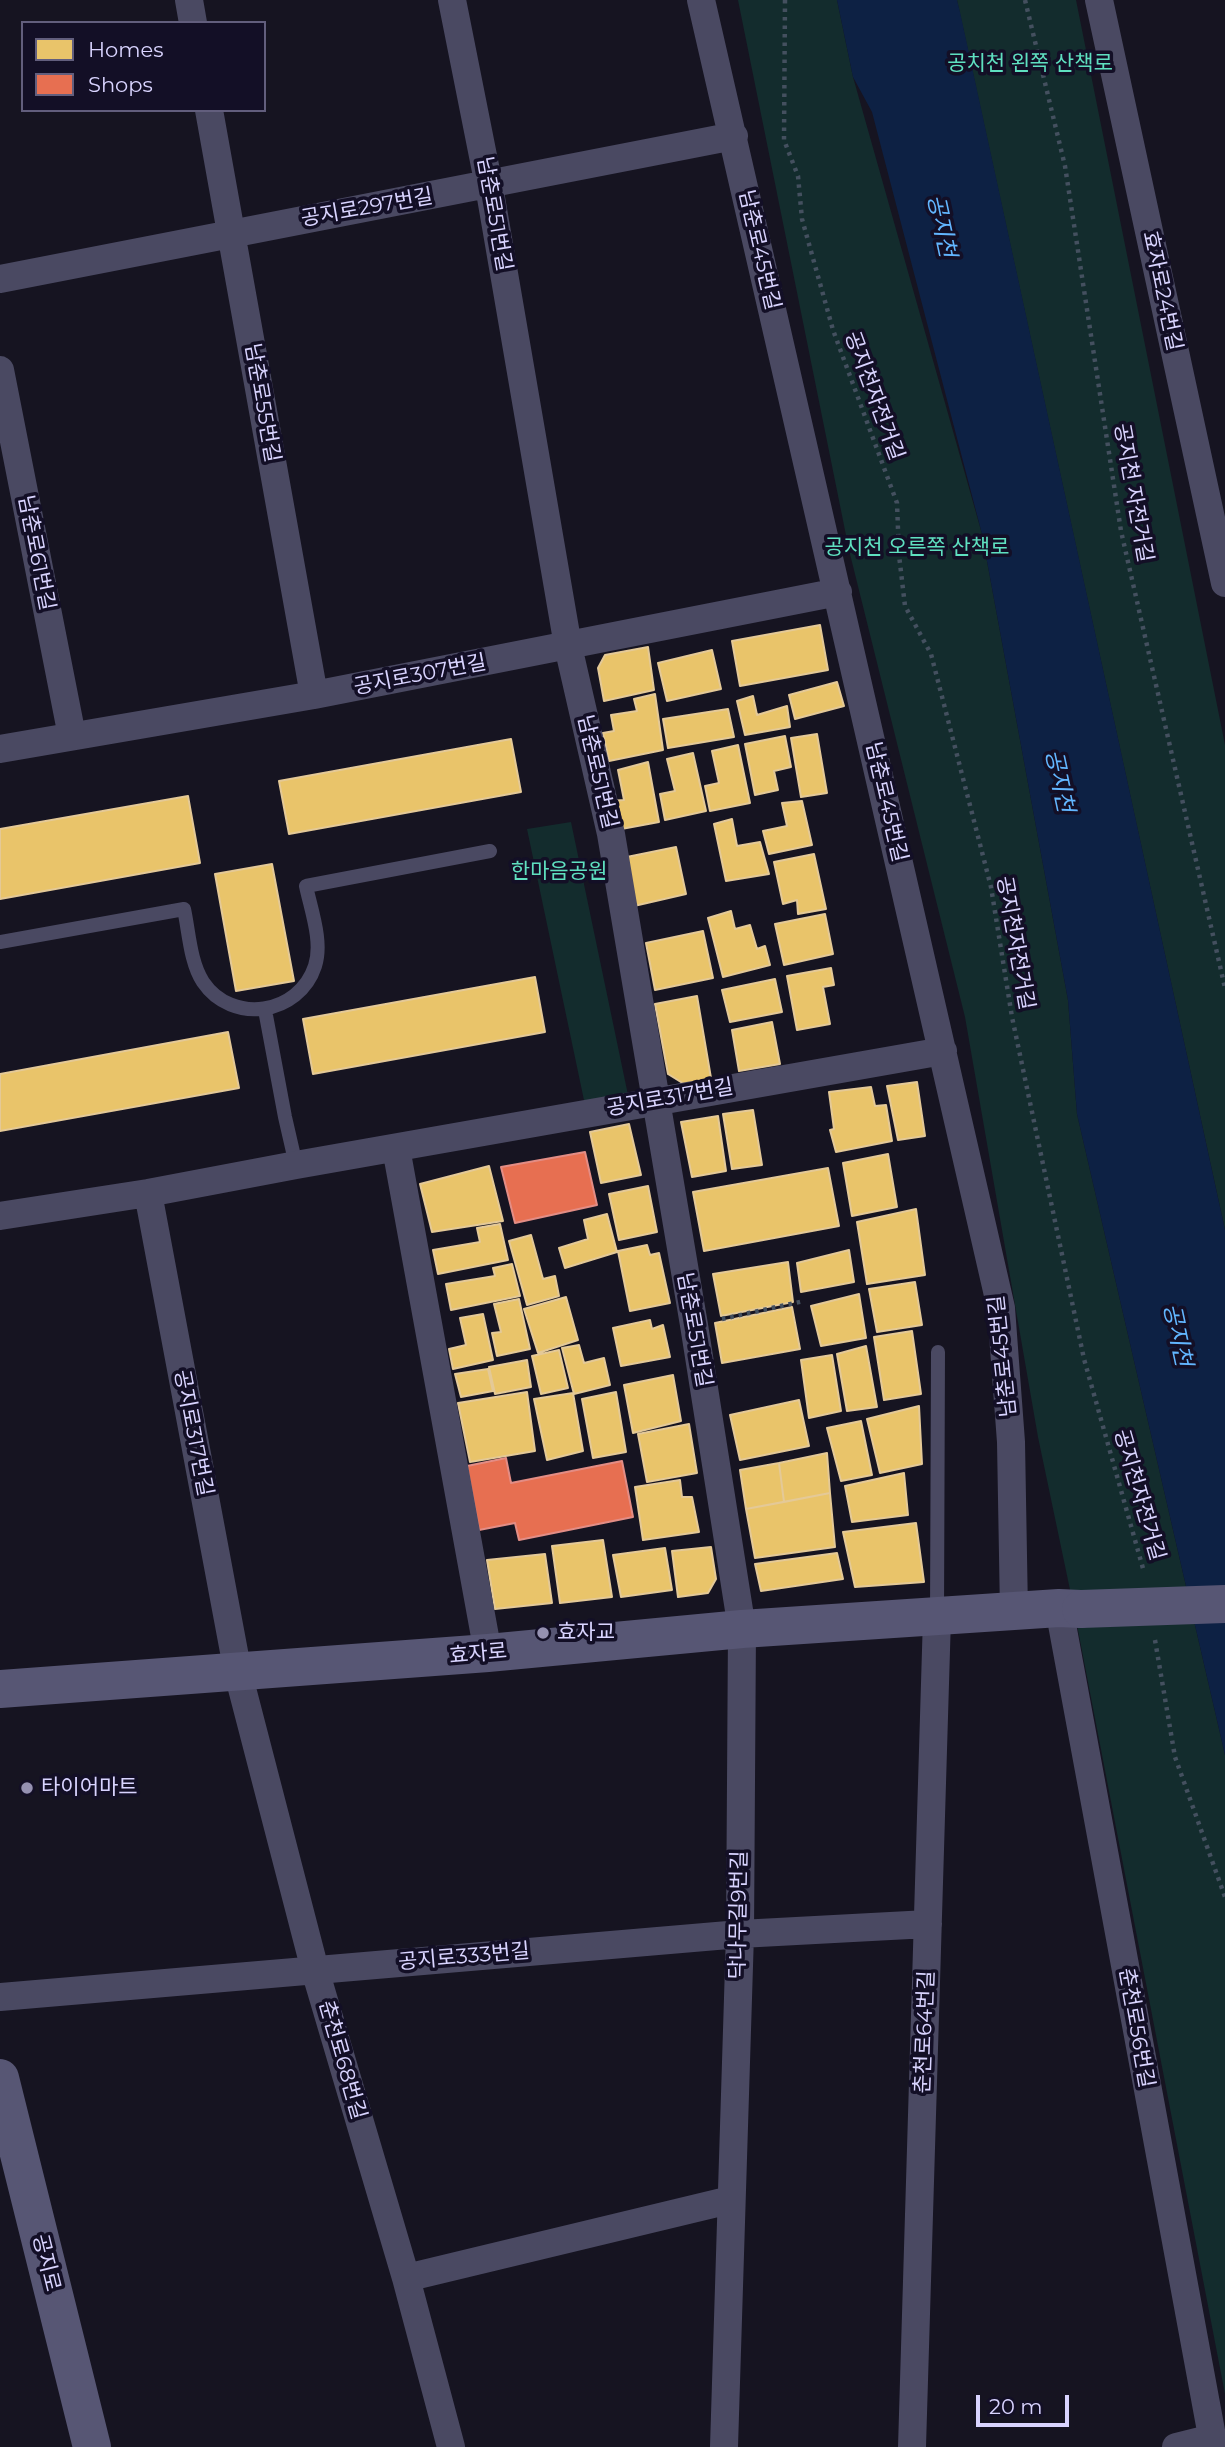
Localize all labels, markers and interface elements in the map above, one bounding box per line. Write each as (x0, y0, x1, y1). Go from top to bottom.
legend (21, 21, 266, 112)
text: Homes (88, 37, 163, 62)
park label: 공치천 왼쪽 산책로 (947, 51, 1113, 77)
text: Shops (88, 72, 153, 97)
street label: 남춘로51번길 (472, 155, 516, 273)
street label: 공지로297번길 (299, 184, 435, 232)
street label: 남춘로45번길 (733, 188, 785, 312)
water label: 공지천 (921, 192, 961, 260)
street label: 효자로24번길 (1137, 229, 1187, 353)
street label: 공지천자전거길 (839, 328, 909, 464)
street label: 남춘로55번길 (239, 342, 285, 464)
street label: 공지천 자전거길 (1108, 422, 1158, 564)
street label: 남춘로61번길 (12, 493, 60, 613)
park label: 공지천 오른쪽 산책로 (825, 535, 1009, 561)
street label: 공지로307번길 (352, 650, 488, 700)
street label: 남춘로51번길 (572, 713, 622, 831)
street label: 남춘로45번길 (860, 740, 912, 864)
water label: 공지천 (1039, 747, 1079, 815)
park label: 한마음공원 (511, 859, 607, 885)
street label: 공지천자전거길 (991, 874, 1039, 1012)
street label: 공지로317번길 (605, 1074, 735, 1122)
street label: 남춘로51번길 (672, 1271, 716, 1389)
street label: 남춘로45번길 (984, 1294, 1022, 1418)
water label: 공지천 (1157, 1301, 1197, 1369)
street label: 공지로317번길 (168, 1368, 218, 1498)
street label: 공지천자전거길 (1108, 1427, 1170, 1563)
place label: 효자교 (557, 1620, 615, 1646)
marker: 효자교 (535, 1625, 551, 1641)
street label: 효자로 (448, 1639, 508, 1669)
place label: 타이어마트 (41, 1775, 138, 1801)
marker: 타이어마트 (19, 1780, 35, 1796)
street label: 닥나무길9번길 (725, 1850, 753, 1980)
street label: 공지로333번길 (397, 1939, 531, 1975)
street label: 춘천로56번길 (1113, 1966, 1159, 2090)
street label: 춘천로64번길 (910, 1970, 940, 2094)
street label: 춘천로68번길 (313, 1998, 371, 2122)
street label: 공지로 (27, 2232, 65, 2294)
scale bar (980, 2380, 1073, 2424)
text: 20 m (989, 2394, 1043, 2419)

